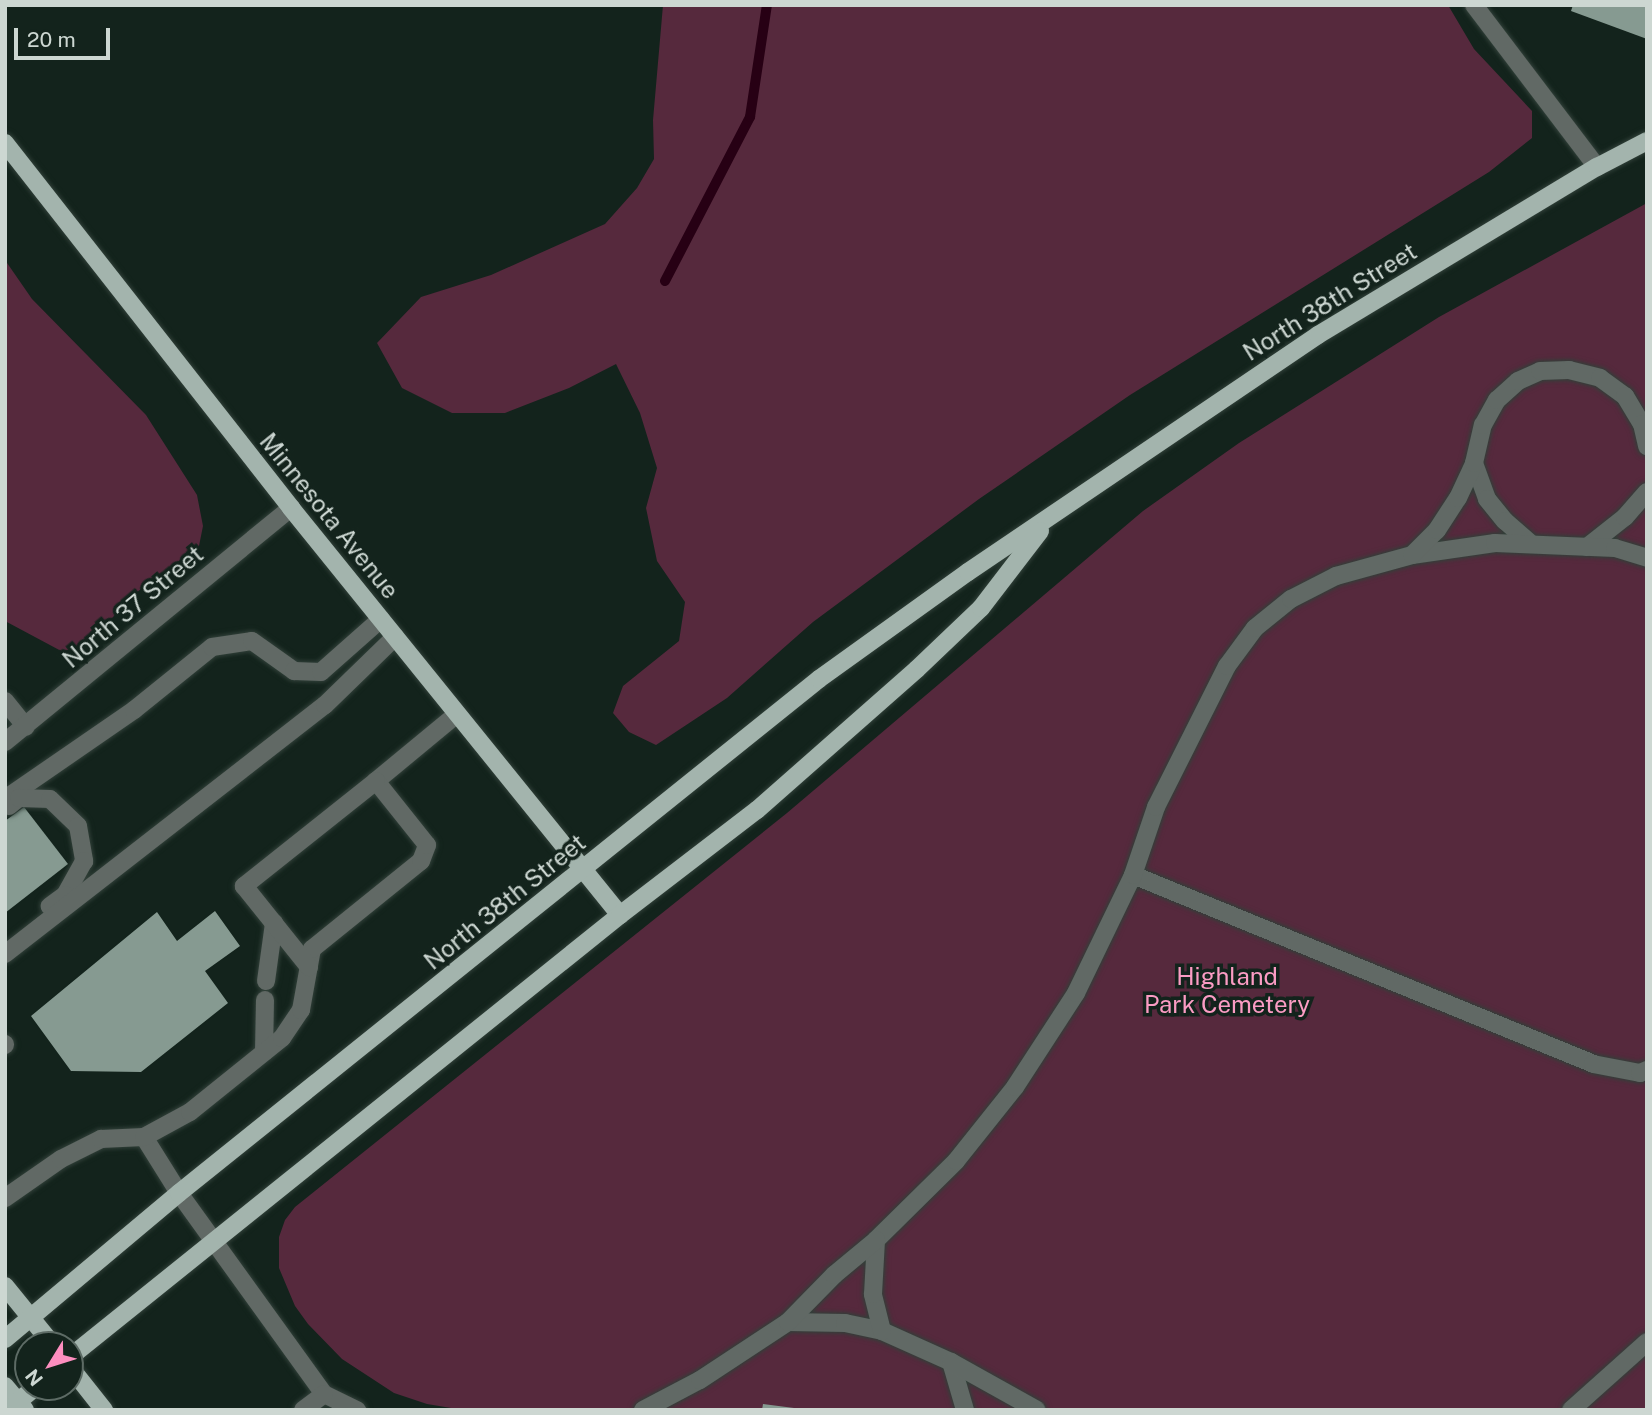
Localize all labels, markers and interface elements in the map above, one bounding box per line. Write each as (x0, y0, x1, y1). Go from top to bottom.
scale bar (18, 14, 114, 58)
text: 20 m (27, 27, 76, 52)
street label: North 38th Street (1238, 237, 1422, 367)
street label: Minnesota Avenue (253, 427, 405, 605)
street label: North 37 Street (57, 540, 209, 674)
street label: North 38th Street (419, 828, 591, 976)
park label: Highland Park Cemetery (1144, 963, 1310, 1019)
north arrow (14, 1331, 84, 1401)
text: N (21, 1365, 47, 1390)

